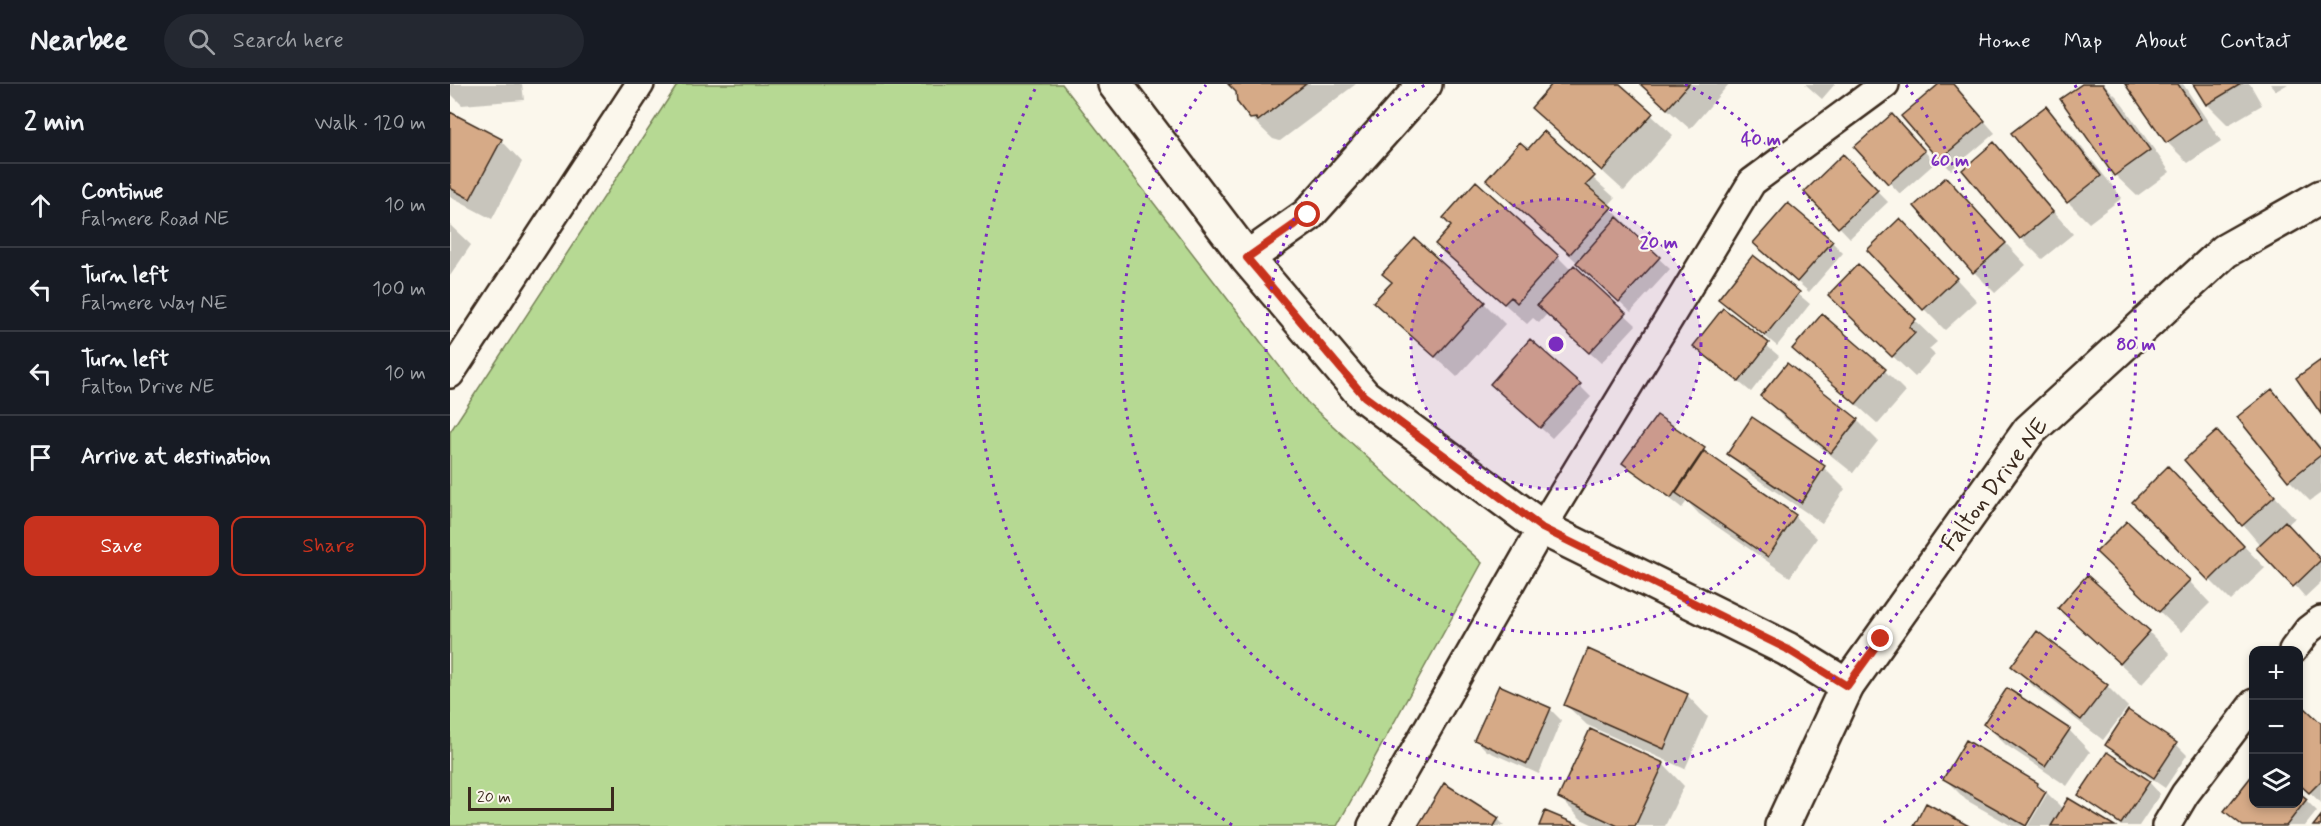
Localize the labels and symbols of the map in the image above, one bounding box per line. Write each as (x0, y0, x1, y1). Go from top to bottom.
text: 40 m (1741, 128, 1781, 152)
text: 60 m (1931, 149, 1969, 173)
route start (1294, 201, 1320, 227)
text: 20 m (1640, 231, 1678, 255)
text: 80 m (2116, 333, 2156, 357)
centre of rings (1546, 334, 1566, 354)
street label: Falton Drive NE (1935, 412, 2056, 558)
route end (1867, 625, 1893, 651)
scale bar (468, 784, 614, 812)

